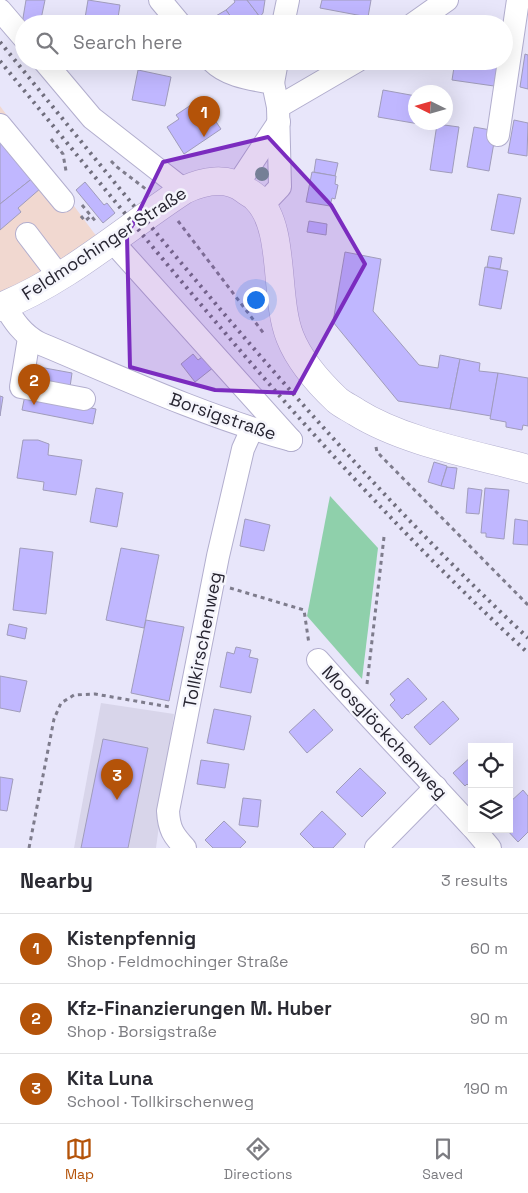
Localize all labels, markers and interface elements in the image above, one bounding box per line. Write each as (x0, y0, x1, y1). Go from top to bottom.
search box (15, 15, 513, 70)
icon: search (33, 29, 61, 57)
text: Search here (73, 30, 183, 55)
north arrow (408, 85, 453, 130)
pin: 1 (188, 96, 220, 137)
street label: Feldmochinger Straße (17, 181, 191, 305)
your location (243, 287, 269, 313)
pin: 2 (18, 364, 50, 405)
street label: Borsigstraße (167, 387, 279, 445)
street label: Tollkirschenweg (177, 570, 227, 710)
street label: Moosglöckchenweg (317, 660, 453, 804)
map controls (468, 743, 513, 833)
button: locate (468, 743, 513, 788)
pin: 3 (101, 759, 133, 800)
button: layers (468, 788, 513, 833)
text: Nearby (20, 867, 93, 894)
text: 3 results (441, 870, 508, 891)
text: Kistenpfennig (67, 926, 196, 951)
text: 1 (32, 938, 40, 959)
text: 60 m (470, 938, 508, 959)
text: Shop · Feldmochinger Straße (67, 951, 289, 972)
text: Kfz-Finanzierungen M. Huber (67, 996, 332, 1021)
text: 2 (31, 1008, 41, 1029)
text: 90 m (470, 1008, 508, 1029)
text: Shop · Borsigstraße (67, 1021, 217, 1042)
text: Kita Luna (67, 1066, 153, 1091)
text: 3 (31, 1078, 41, 1099)
text: 190 m (463, 1078, 508, 1099)
text: School · Tollkirschenweg (67, 1091, 254, 1112)
tab: Map (65, 1135, 94, 1183)
tab: Directions (224, 1135, 292, 1183)
tab: Saved (422, 1135, 463, 1183)

